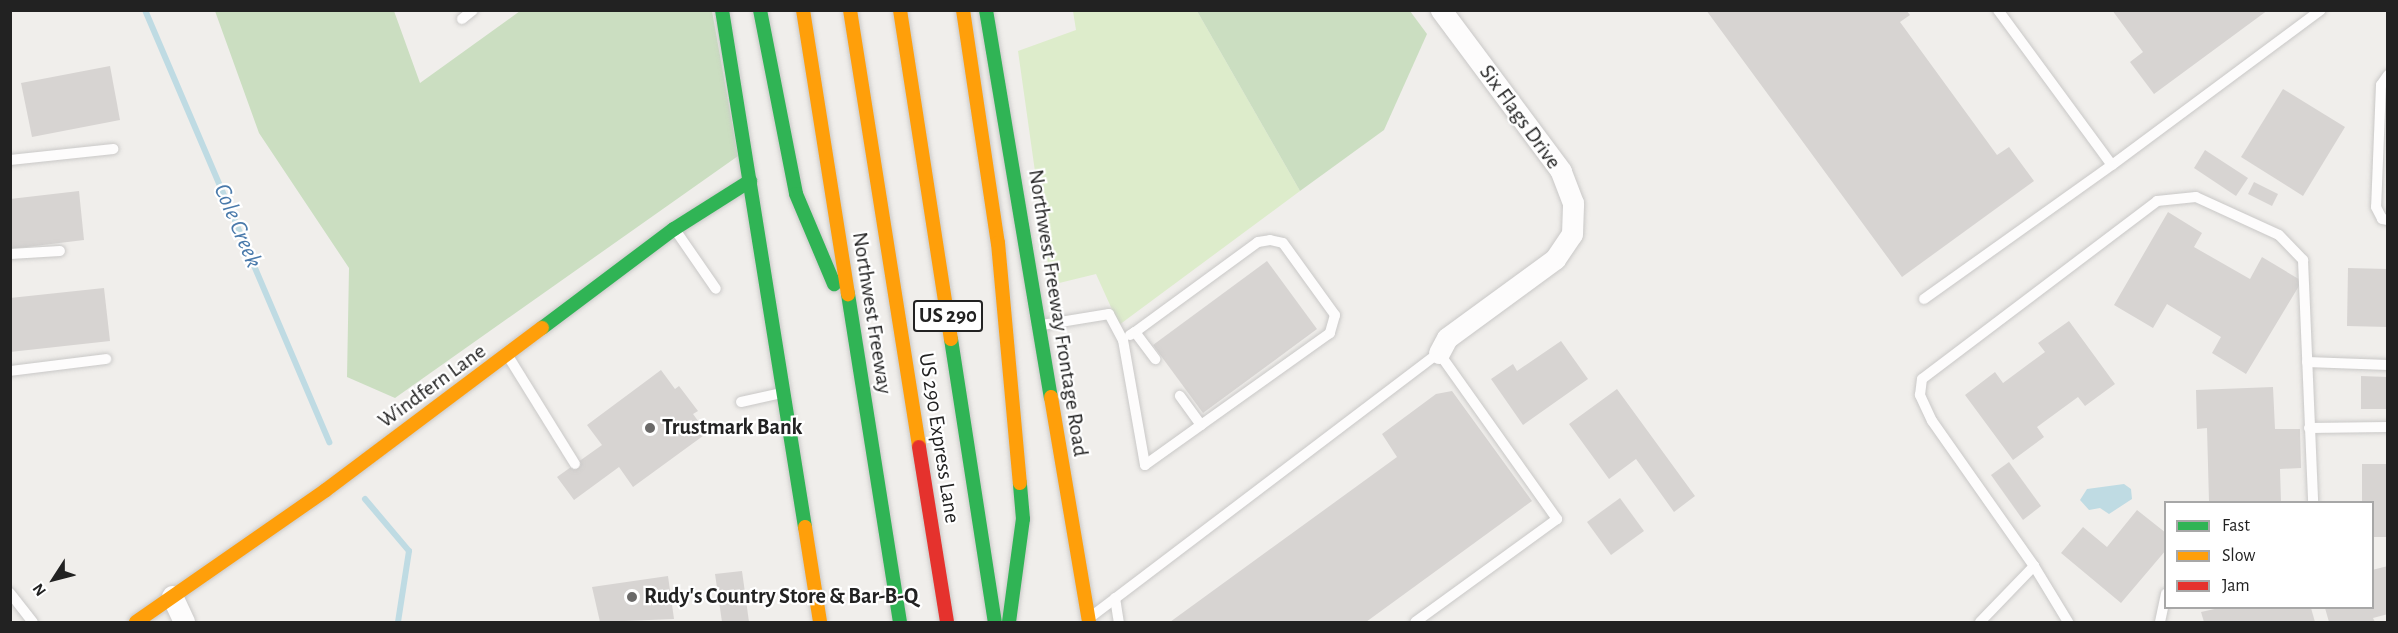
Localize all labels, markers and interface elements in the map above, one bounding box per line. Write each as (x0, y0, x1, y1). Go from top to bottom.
street label: Six Flags Drive (1473, 60, 1567, 174)
street label: Northwest Freeway Frontage Road (1022, 168, 1094, 458)
water label: Cole Creek (206, 180, 268, 272)
street label: Northwest Freeway (846, 230, 898, 396)
road number: US 290 (912, 298, 984, 334)
street label: Windfern Lane (373, 338, 491, 434)
street label: US 290 Express Lane (912, 351, 966, 525)
place label: Trustmark Bank (662, 415, 803, 441)
marker: Trustmark Bank (643, 421, 657, 435)
legend (2164, 501, 2374, 609)
text: Fast (2222, 517, 2250, 535)
text: Slow (2222, 547, 2255, 565)
north arrow (24, 549, 84, 609)
text: Jam (2222, 577, 2250, 595)
text: N (30, 580, 49, 599)
place label: Rudy's Country Store & Bar-B-Q (644, 584, 918, 610)
marker: Rudy's Country Store & Bar-B-Q (625, 590, 639, 604)

